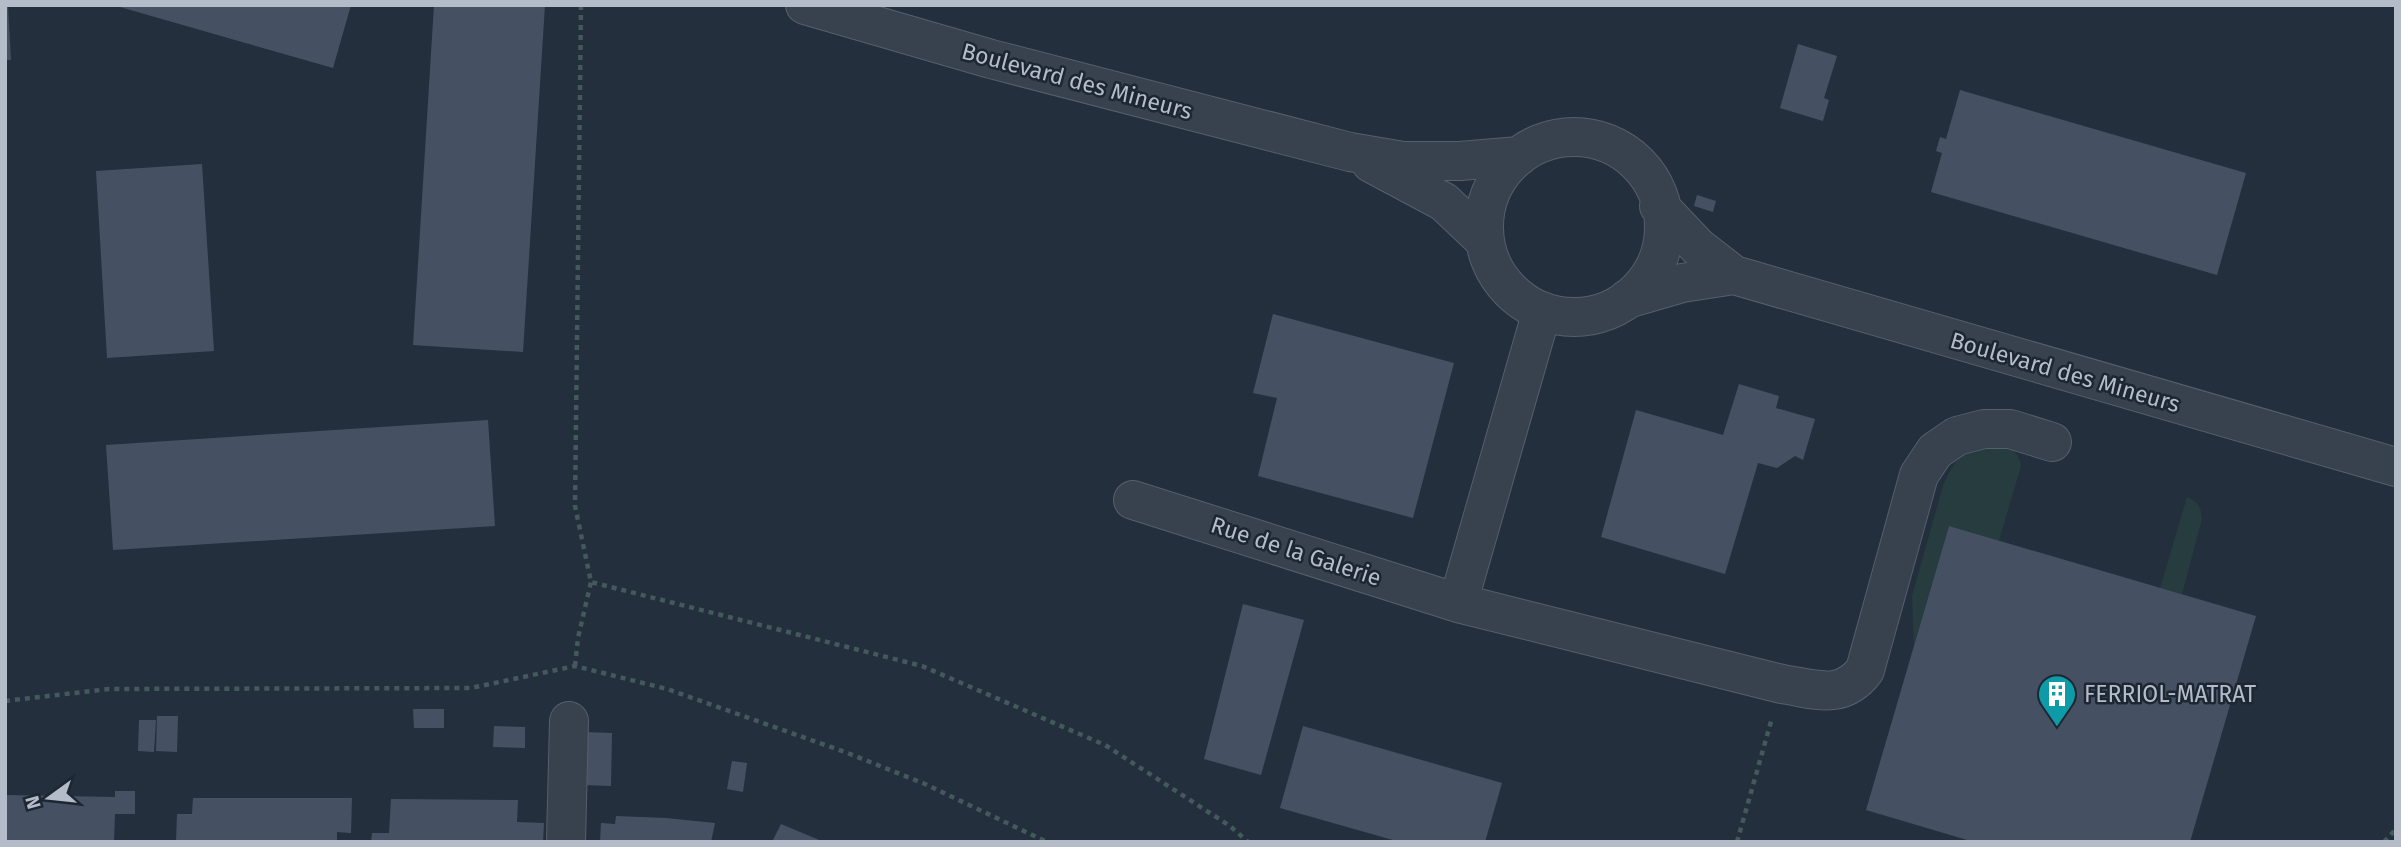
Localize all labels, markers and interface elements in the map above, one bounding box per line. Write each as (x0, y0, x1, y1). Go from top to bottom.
street label: Boulevard des Mineurs (959, 37, 1195, 125)
street label: Boulevard des Mineurs (1947, 326, 2183, 418)
street label: Rue de la Galerie (1207, 510, 1385, 592)
building icon: FERRIOL-MATRAT (2036, 673, 2078, 728)
place label: FERRIOL-MATRAT (2084, 680, 2256, 708)
north arrow (14, 763, 84, 833)
text: N (20, 793, 46, 811)

